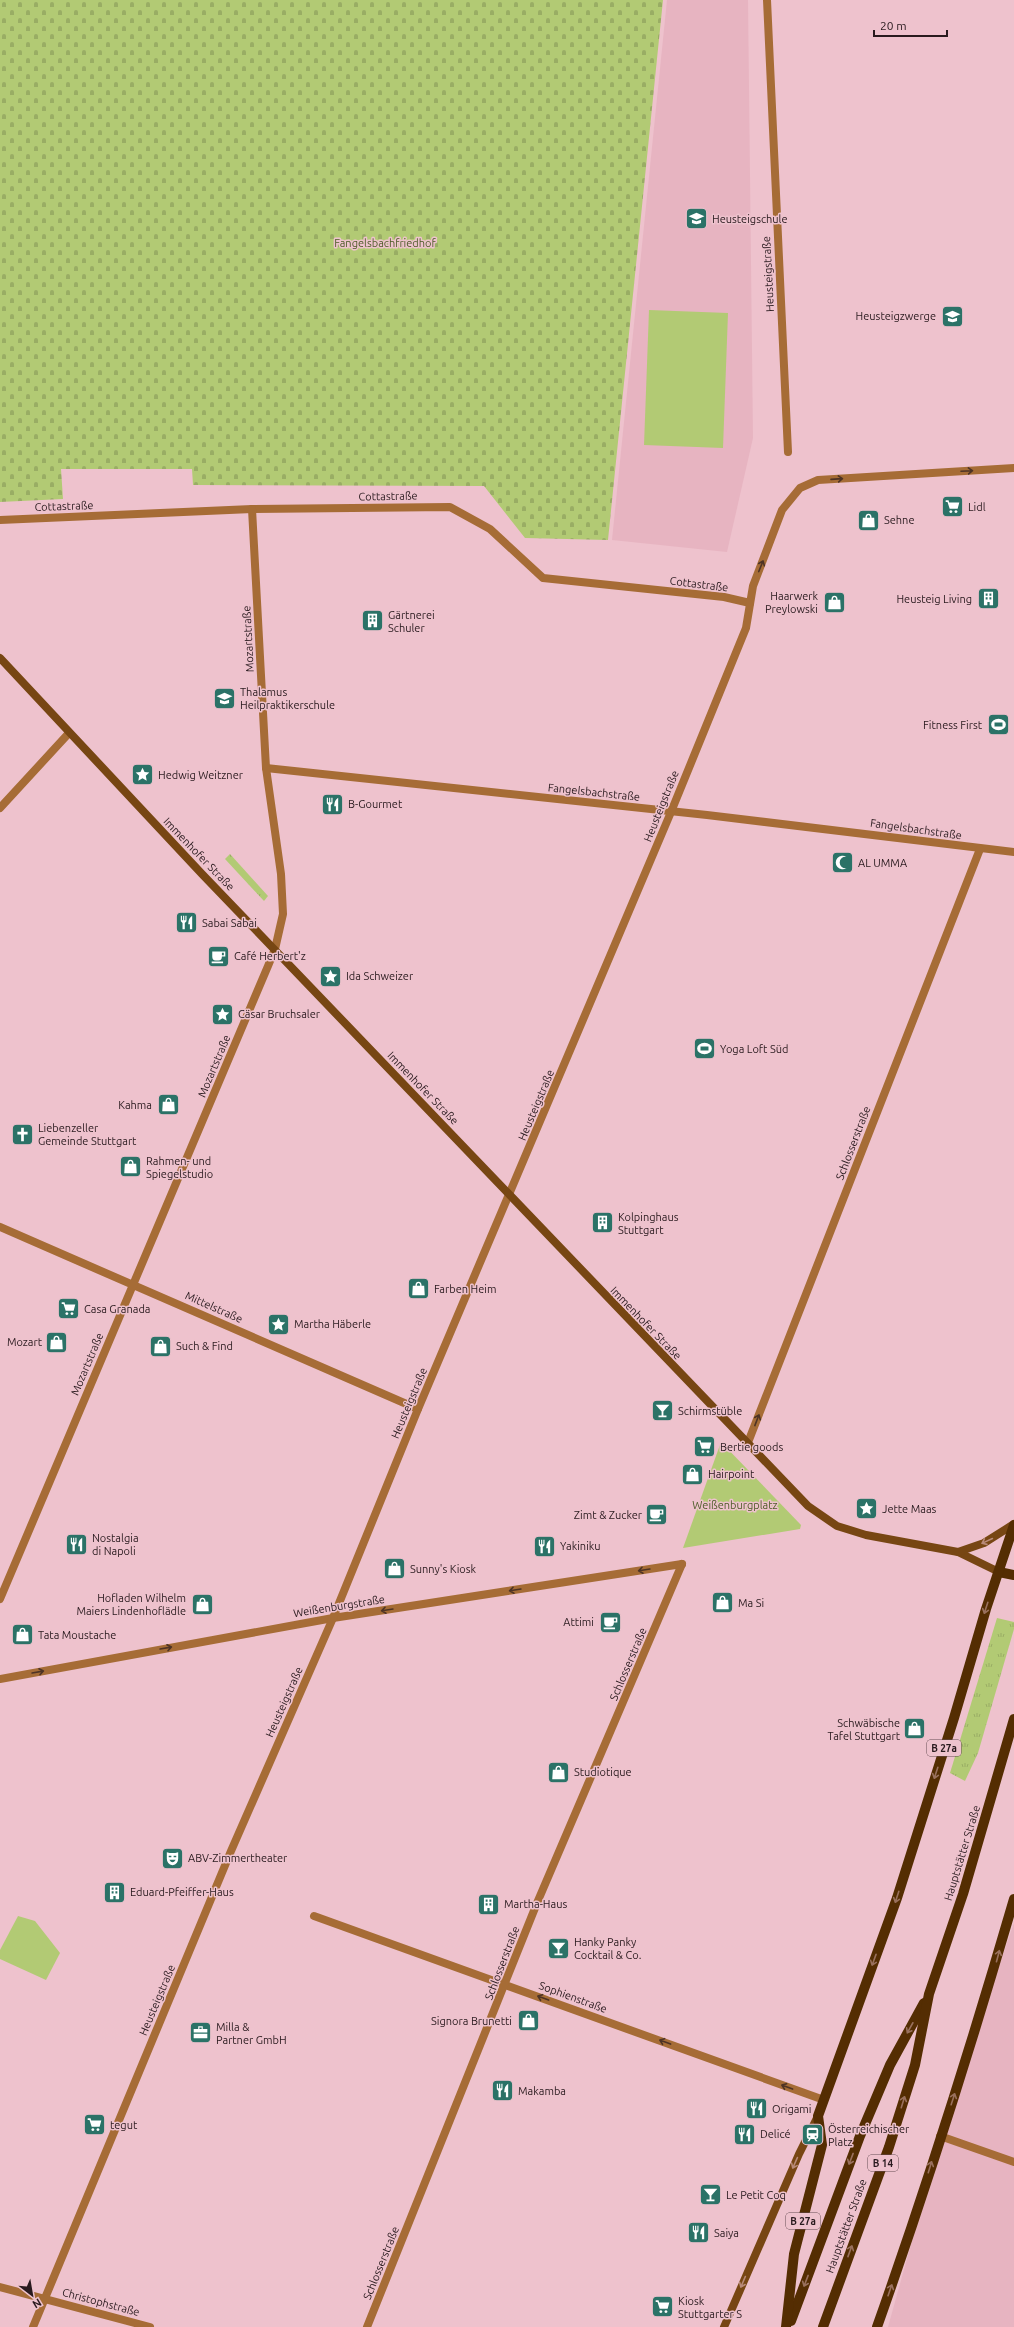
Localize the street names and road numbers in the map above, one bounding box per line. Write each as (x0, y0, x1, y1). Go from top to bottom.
street label: Heusteigstraße (760, 236, 776, 312)
street label: Cottastraße (358, 489, 418, 503)
street label: Cottastraße (34, 499, 94, 513)
street label: Cottastraße (669, 574, 729, 594)
street label: Mozartstraße (240, 605, 256, 673)
street label: Heusteigstraße (641, 769, 681, 843)
street label: Fangelsbachstraße (547, 781, 641, 803)
street label: Immenhofer Straße (161, 815, 237, 893)
street label: Fangelsbachstraße (869, 817, 963, 841)
street label: Mozartstraße (195, 1033, 233, 1099)
street label: Immenhofer Straße (385, 1049, 461, 1127)
street label: Heusteigstraße (516, 1068, 556, 1142)
street label: Schlosserstraße (833, 1104, 873, 1182)
street label: Immenhofer Straße (608, 1284, 684, 1362)
street label: Mittelstraße (183, 1289, 245, 1325)
street label: Mozartstraße (68, 1331, 106, 1397)
street label: Heusteigstraße (389, 1366, 429, 1440)
street label: Weißenburgstraße (292, 1593, 386, 1619)
street label: Schlosserstraße (607, 1626, 649, 1702)
street label: Heusteigstraße (263, 1665, 305, 1739)
road number: B 27a (927, 1740, 961, 1756)
street label: Hauptstätter Straße (942, 1804, 982, 1902)
street label: Schlosserstraße (482, 1924, 522, 2002)
street label: Heusteigstraße (137, 1963, 177, 2037)
street label: Sophienstraße (537, 1979, 609, 2015)
road number: B 14 (868, 2155, 898, 2171)
street label: Hauptstätter Straße (823, 2177, 869, 2275)
road number: B 27a (786, 2213, 820, 2229)
street label: Schlosserstraße (361, 2225, 401, 2301)
street label: Christophstraße (61, 2286, 141, 2318)

